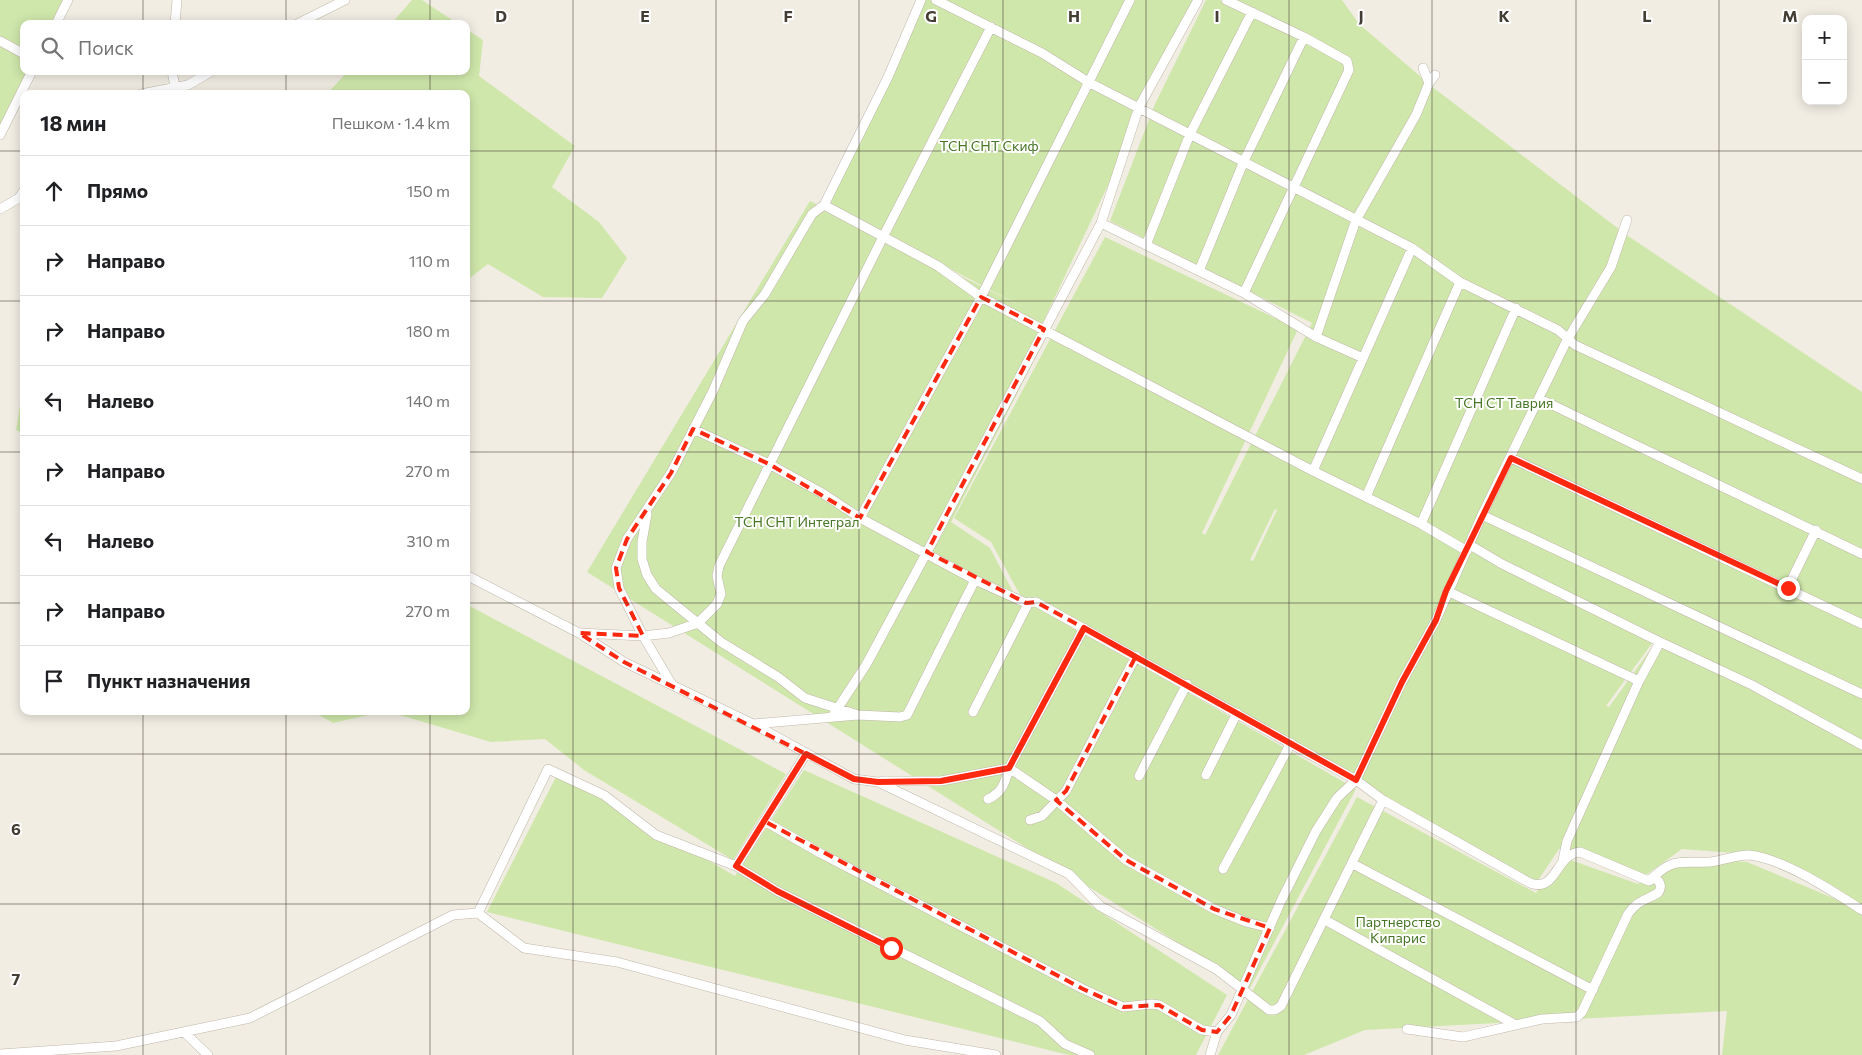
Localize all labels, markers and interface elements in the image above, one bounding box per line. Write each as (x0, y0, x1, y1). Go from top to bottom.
text: D (495, 6, 507, 25)
text: E (640, 6, 650, 25)
text: F (783, 6, 793, 25)
text: G (925, 6, 937, 25)
text: H (1068, 6, 1080, 25)
text: I (1214, 6, 1220, 25)
text: J (1358, 6, 1364, 25)
text: K (1498, 6, 1510, 25)
text: L (1642, 6, 1652, 25)
text: M (1782, 6, 1798, 25)
map controls (1802, 15, 1847, 105)
button: + (1802, 15, 1847, 60)
search box (20, 20, 470, 75)
icon: search (38, 34, 66, 62)
text: Поиск (78, 36, 134, 59)
button: − (1802, 60, 1847, 105)
text: 18 мин (40, 110, 106, 135)
text: Пешком · 1.4 km (332, 113, 450, 132)
park label: ТСН СНТ Скиф (939, 137, 1039, 154)
icon: ahead (40, 177, 68, 205)
text: Прямо (87, 179, 148, 202)
text: 150 m (407, 181, 450, 200)
icon: right (40, 247, 68, 275)
text: Направо (87, 249, 165, 272)
text: 110 m (409, 251, 450, 270)
icon: right (40, 317, 68, 345)
text: Направо (87, 319, 165, 342)
text: 180 m (406, 321, 450, 340)
icon: left (40, 387, 68, 415)
text: Налево (87, 389, 154, 412)
text: 140 m (406, 391, 450, 410)
park label: ТСН СТ Таврия (1455, 394, 1553, 411)
icon: right (40, 457, 68, 485)
text: Направо (87, 459, 165, 482)
text: 270 m (405, 461, 450, 480)
park label: ТСН СНТ Интеграл (734, 513, 860, 530)
icon: left (40, 527, 68, 555)
text: Налево (87, 529, 154, 552)
text: 310 m (407, 531, 450, 550)
route end (1777, 577, 1800, 600)
icon: right (40, 597, 68, 625)
text: Направо (87, 599, 165, 622)
text: 270 m (405, 601, 450, 620)
icon: arrive (40, 667, 68, 695)
text: Пункт назначения (87, 669, 250, 692)
text: 6 (11, 819, 21, 838)
park label: Партнерство Кипарис (1355, 913, 1441, 946)
route start (880, 937, 903, 960)
text: 7 (12, 969, 21, 988)

